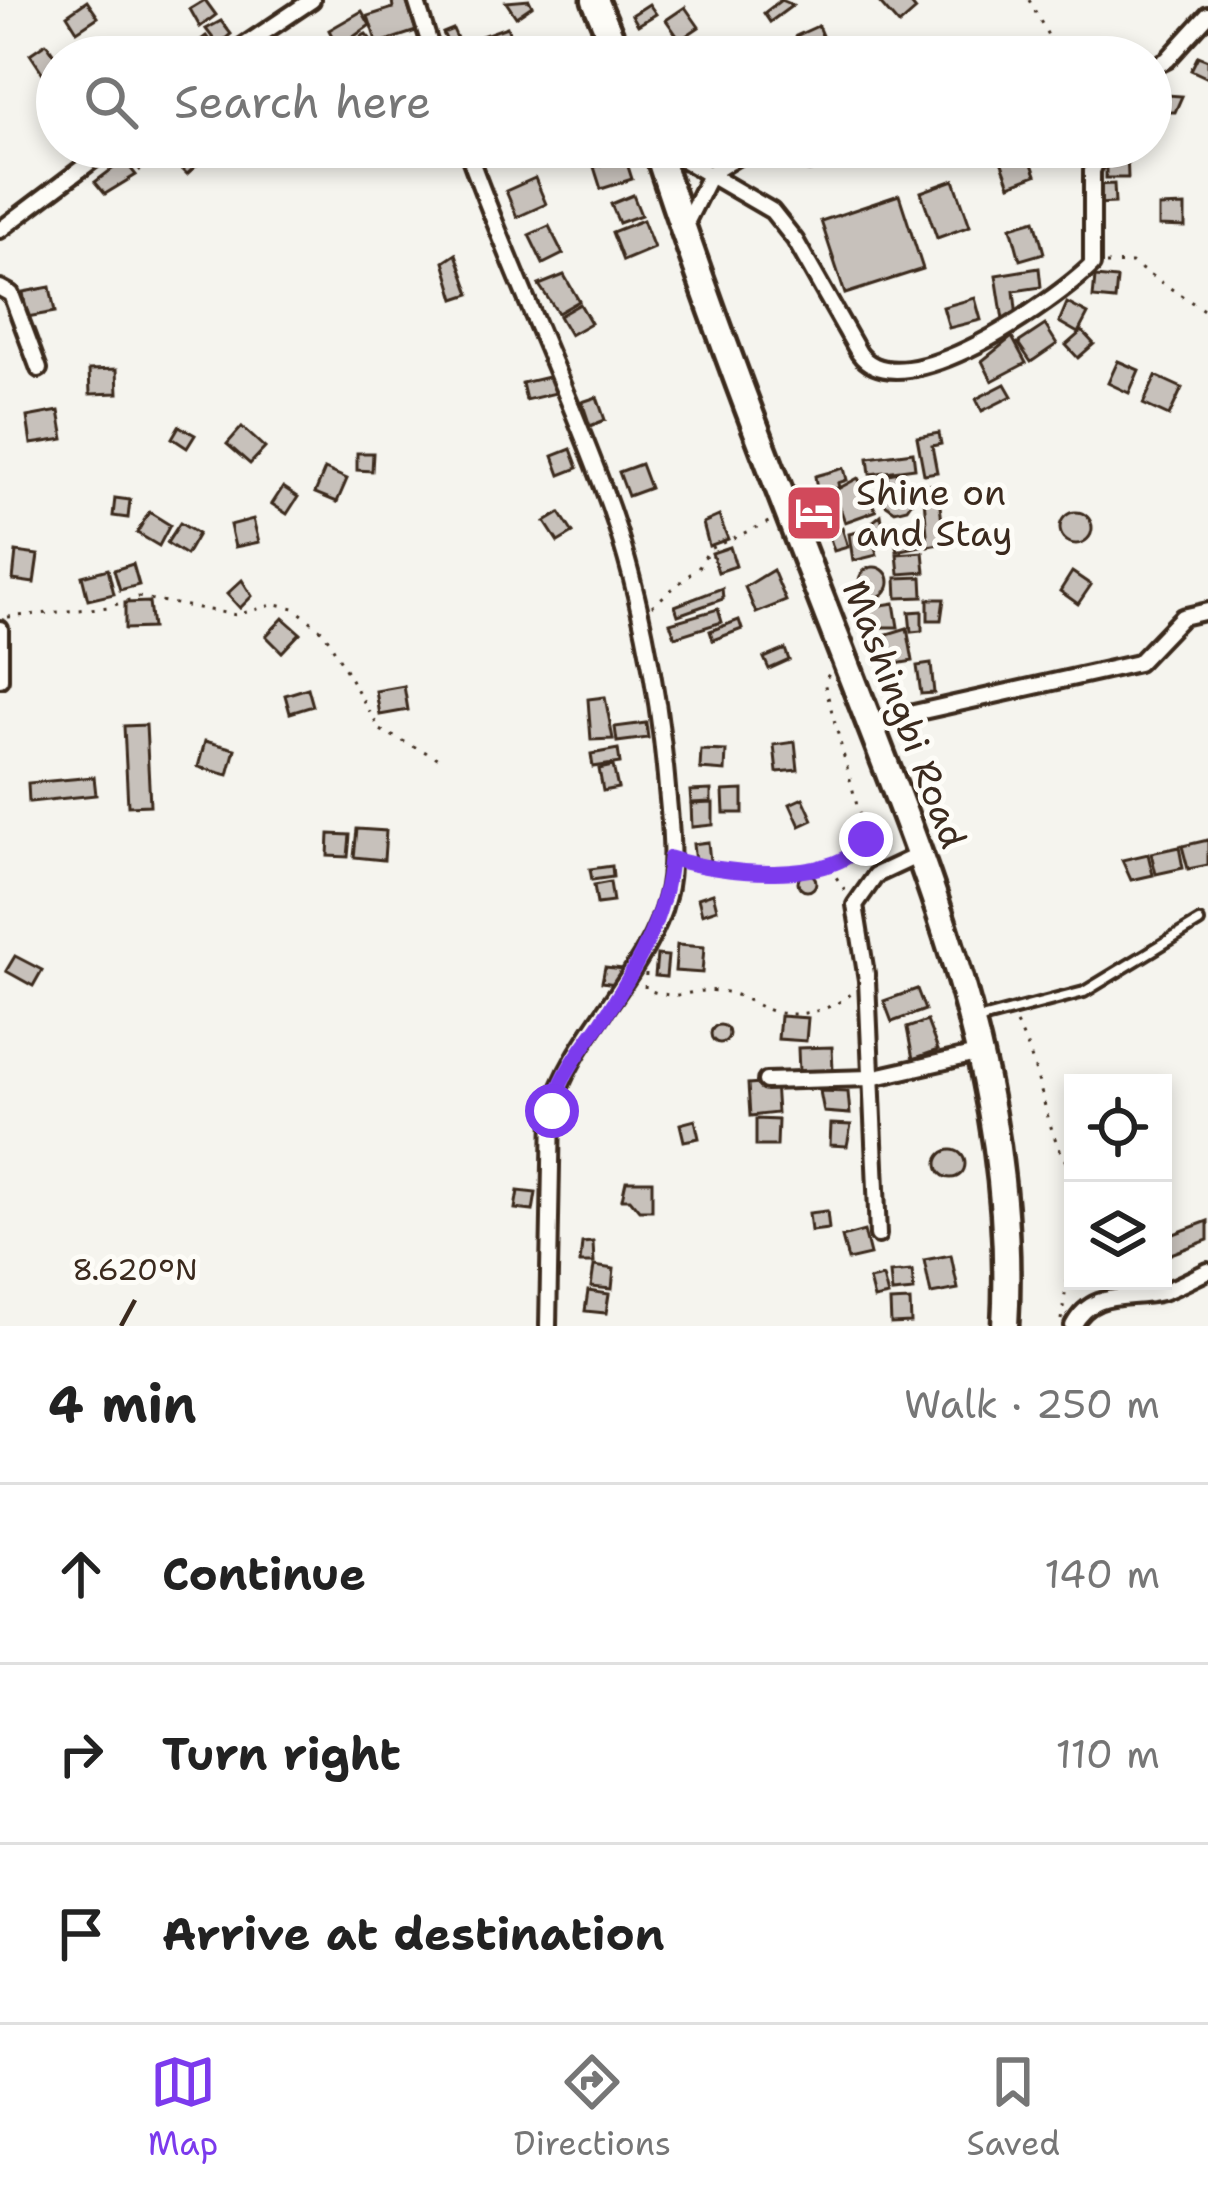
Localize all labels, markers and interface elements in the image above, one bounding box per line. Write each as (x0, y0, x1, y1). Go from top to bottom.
search box (36, 36, 1172, 168)
icon: search (78, 69, 144, 135)
text: Search here (174, 72, 431, 132)
place label: Shine on and Stay (856, 468, 1013, 558)
hotel icon: Shine on and Stay (783, 482, 845, 544)
street label: Mashingbi Road (831, 573, 978, 855)
route end (839, 812, 893, 866)
map controls (1064, 1074, 1172, 1290)
button: locate (1064, 1074, 1172, 1182)
route start (525, 1084, 579, 1138)
button: layers (1064, 1182, 1172, 1290)
text: 8.620°N (72, 1249, 198, 1290)
text: 4 min (48, 1370, 197, 1438)
text: Walk · 250 m (904, 1378, 1160, 1430)
icon: ahead (48, 1541, 114, 1607)
text: Continue (162, 1544, 366, 1604)
text: 140 m (1044, 1548, 1160, 1600)
icon: right (48, 1721, 114, 1787)
text: Turn right (162, 1724, 401, 1784)
text: 110 m (1056, 1728, 1160, 1780)
icon: arrive (48, 1901, 114, 1967)
text: Arrive at destination (162, 1904, 665, 1964)
tab: Map (148, 2049, 218, 2166)
tab: Directions (514, 2049, 671, 2166)
tab: Saved (967, 2049, 1060, 2166)

